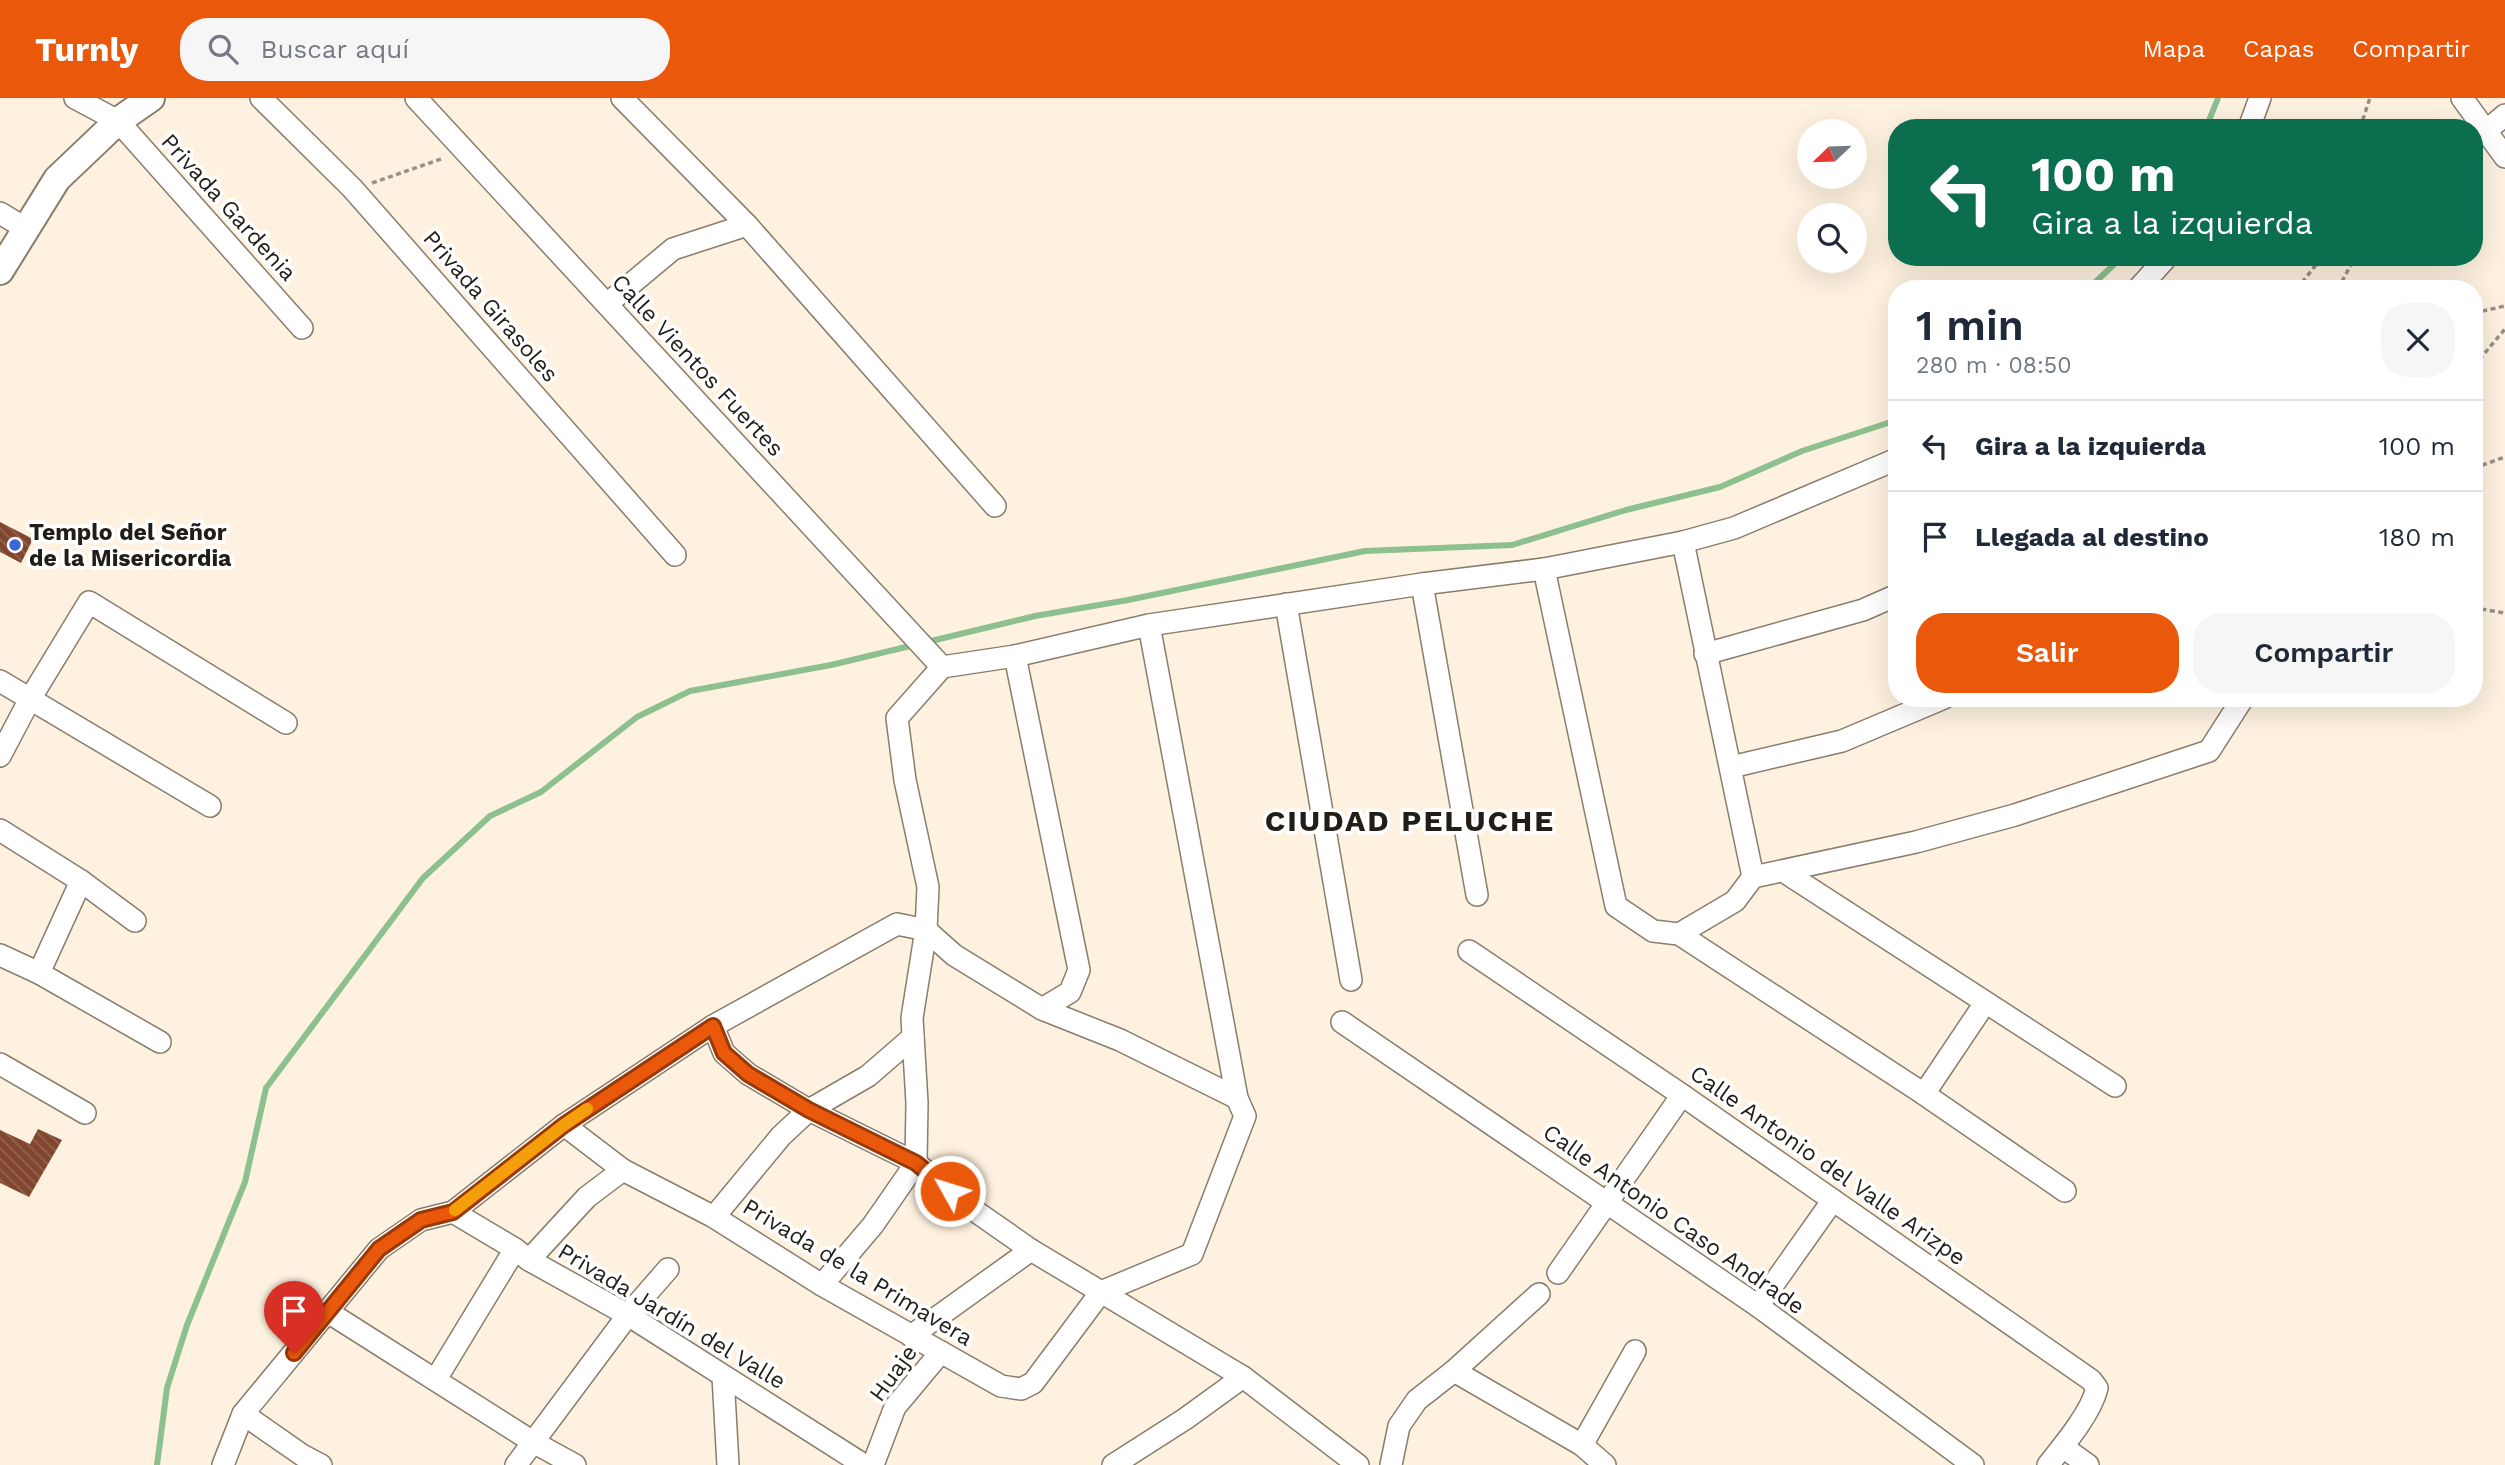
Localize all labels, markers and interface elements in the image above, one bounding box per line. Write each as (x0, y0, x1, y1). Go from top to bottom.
search box (180, 18, 670, 81)
text: Turnly (35, 30, 138, 69)
icon: search (204, 30, 242, 68)
text: Buscar aquí (260, 34, 409, 64)
text: Mapa (2142, 35, 2205, 63)
text: Capas (2243, 35, 2314, 63)
text: Compartir (2352, 35, 2470, 63)
north arrow (1797, 119, 1867, 189)
map controls (1797, 119, 1867, 273)
street label: Privada Gardenia (155, 128, 302, 286)
text: 100 m (2031, 145, 2175, 203)
icon: left (1916, 147, 2007, 238)
button: search (1797, 203, 1867, 273)
text: Gira a la izquierda (2031, 204, 2313, 242)
street label: Privada Girasoles (417, 225, 564, 388)
street label: Calle Vientos Fuertes (606, 269, 789, 462)
text: 1 min (1916, 301, 2024, 350)
button: close (2381, 303, 2455, 377)
text: 280 m · 08:50 (1916, 352, 2072, 379)
icon: left (1916, 427, 1954, 465)
text: Gira a la izquierda (1975, 431, 2206, 461)
text: 100 m (2379, 431, 2455, 461)
icon: arrive (1916, 518, 1954, 556)
place label: Templo del Señor de la Misericordia (29, 519, 232, 572)
text: Llegada al destino (1975, 522, 2209, 552)
text: 180 m (2379, 522, 2455, 552)
marker: Templo del Señor de la Misericordia (7, 537, 23, 553)
button: Salir (1916, 613, 2179, 693)
button: Compartir (2193, 613, 2455, 693)
district label: CIUDAD PELUCHE (1265, 803, 1555, 838)
street label: Calle Antonio del Valle Arizpe (1685, 1060, 1971, 1271)
street label: Calle Antonio Caso Andrade (1538, 1119, 1810, 1320)
position arrow (913, 1154, 987, 1228)
street label: Privada de la Primavera (738, 1193, 978, 1352)
street label: Privada Jardín del Valle (553, 1238, 790, 1395)
pin (264, 1281, 324, 1353)
icon: arrive (275, 1292, 313, 1330)
street label: Huaje (864, 1340, 923, 1407)

